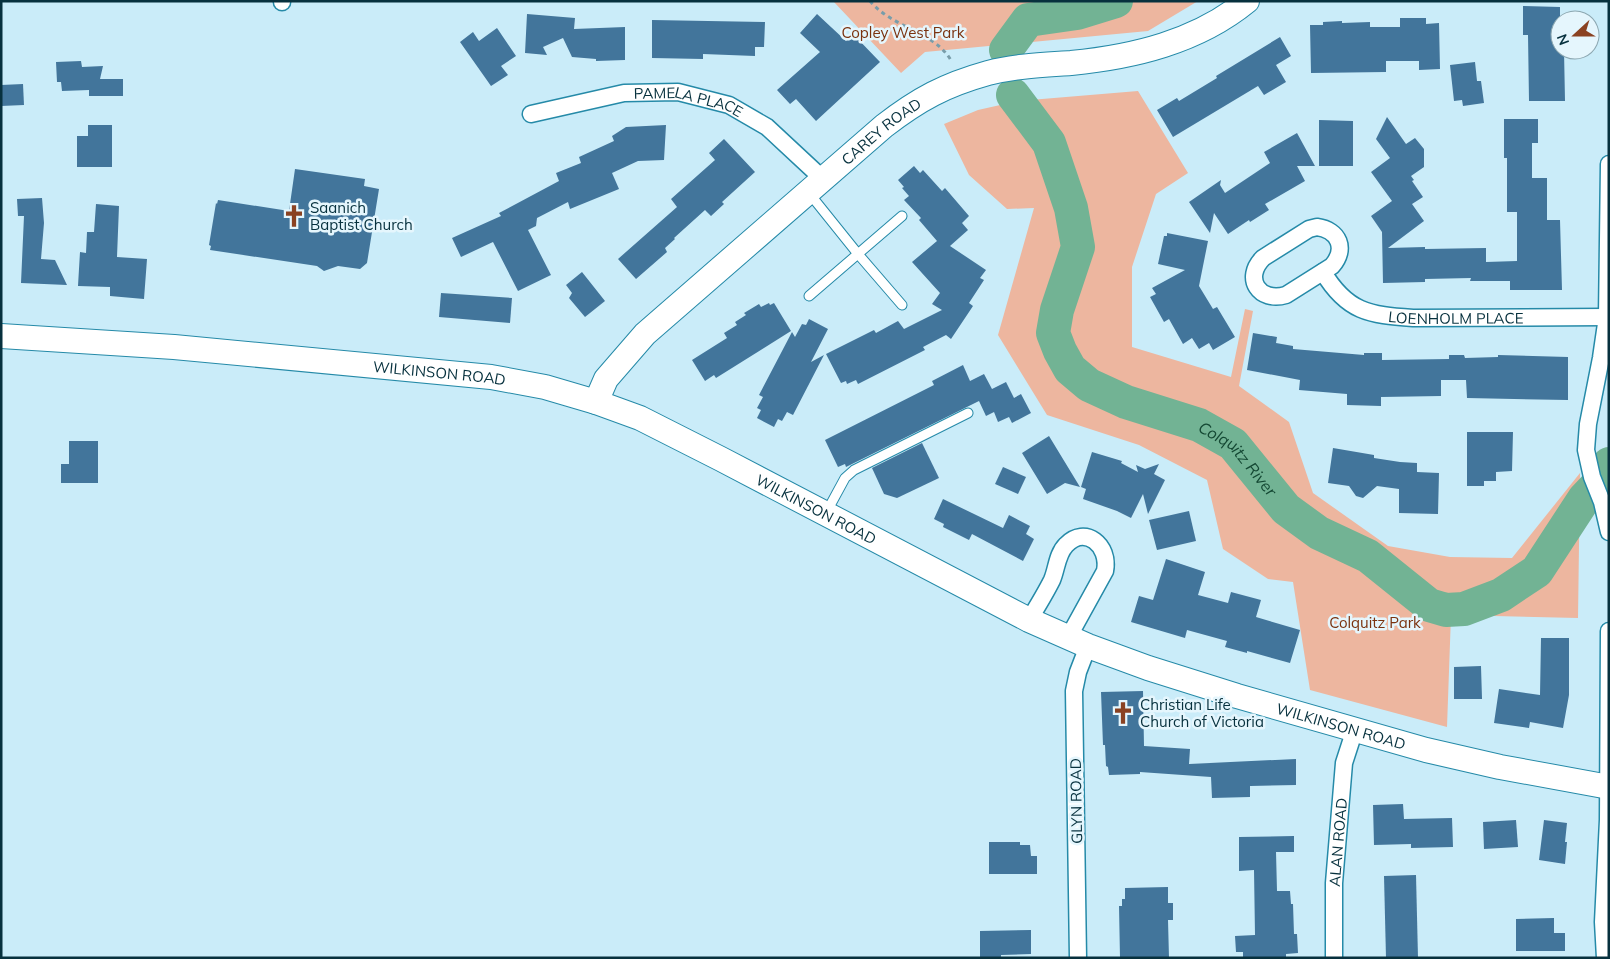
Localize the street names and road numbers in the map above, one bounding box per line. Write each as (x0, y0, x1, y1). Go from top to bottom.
street label: PAMELA PLACE (634, 82, 747, 121)
street label: CAREY ROAD (837, 93, 924, 169)
street label: LOENHOLM PLACE (1387, 306, 1524, 328)
street label: WILKINSON ROAD (372, 356, 507, 389)
street label: WILKINSON ROAD (753, 469, 880, 548)
street label: WILKINSON ROAD (1274, 698, 1408, 753)
street label: GLYN ROAD (1066, 758, 1086, 844)
street label: ALAN ROAD (1324, 797, 1351, 887)

